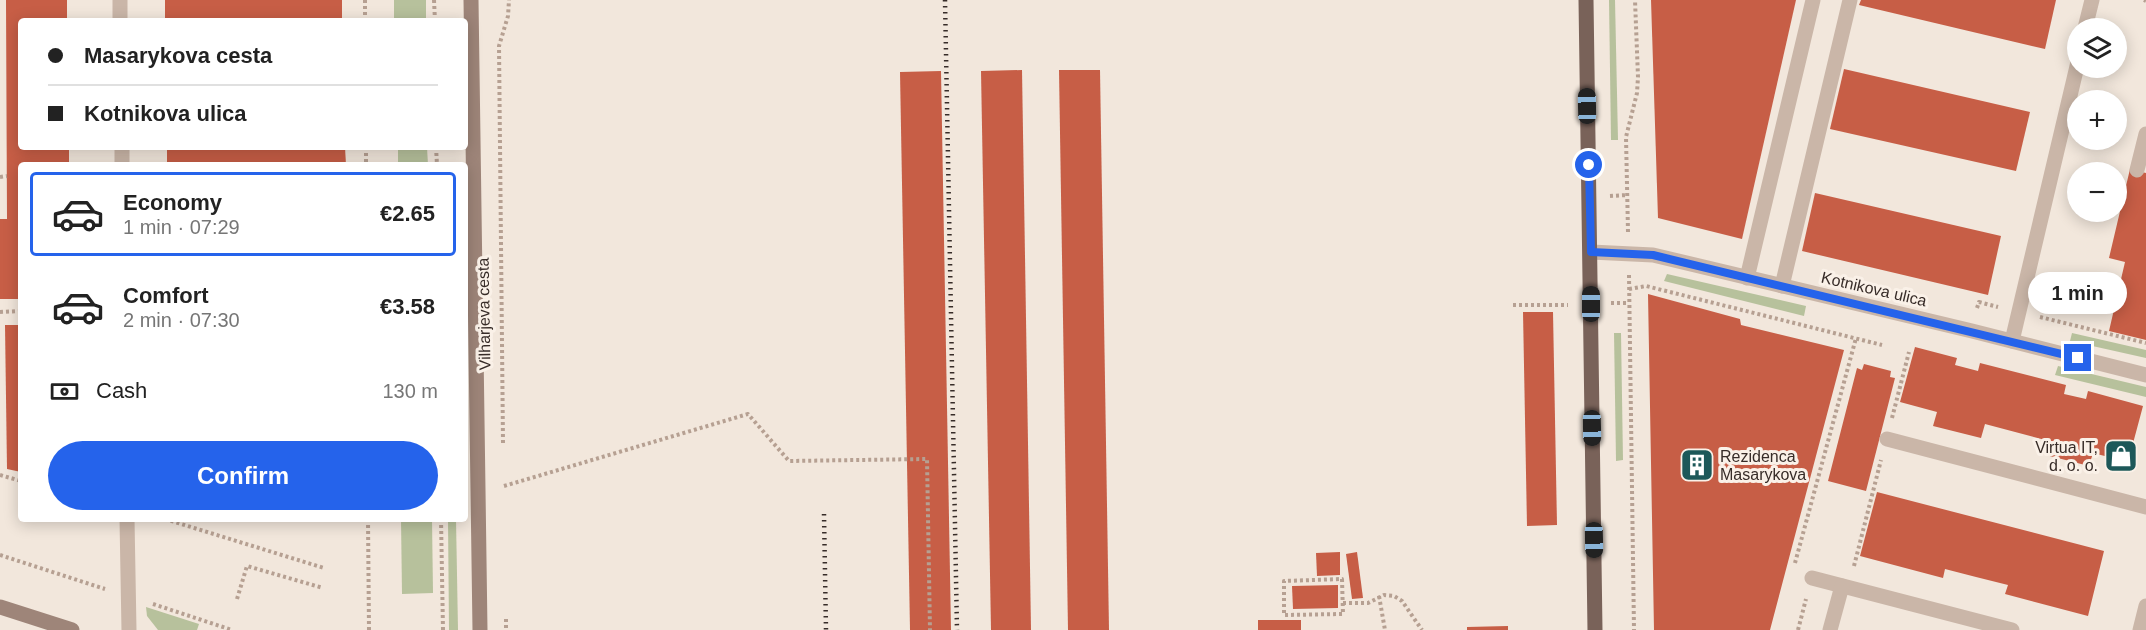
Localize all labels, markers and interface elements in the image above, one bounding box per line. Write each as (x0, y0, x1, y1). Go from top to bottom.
map controls (2067, 18, 2127, 222)
button: layers (2067, 18, 2127, 78)
text: Masarykova cesta (84, 43, 272, 68)
car (1578, 88, 1596, 124)
button: + (2067, 90, 2127, 150)
text: Kotnikova ulica (84, 101, 247, 126)
route start (1575, 151, 1602, 178)
button: − (2067, 162, 2127, 222)
icon: car (51, 187, 105, 241)
text: Economy (123, 190, 222, 215)
text: €2.65 (380, 201, 435, 226)
text: 1 min · 07:29 (123, 216, 240, 238)
street label: Vilharjeva cesta (475, 257, 493, 370)
street label: Kotnikova ulica (1820, 269, 1928, 309)
callout: 1 min (2028, 271, 2128, 313)
icon: car (51, 280, 105, 334)
text: 1 min (2051, 282, 2104, 304)
text: Comfort (123, 283, 209, 308)
car (1582, 286, 1600, 322)
text: €3.58 (380, 294, 435, 319)
text: 2 min · 07:30 (123, 309, 240, 331)
route end (2064, 344, 2091, 371)
icon: cash (48, 375, 81, 408)
text: Cash (96, 378, 147, 403)
text: 130 m (382, 380, 438, 402)
car (1583, 410, 1601, 446)
shop icon: Virtua IT, d. o. o. (2103, 438, 2139, 474)
place label: Virtua IT, d. o. o. (2035, 439, 2098, 474)
button: Confirm (48, 441, 438, 510)
building icon: Rezidenca Masarykova (1679, 447, 1715, 483)
place label: Rezidenca Masarykova (1720, 448, 1806, 483)
car (1585, 522, 1603, 558)

